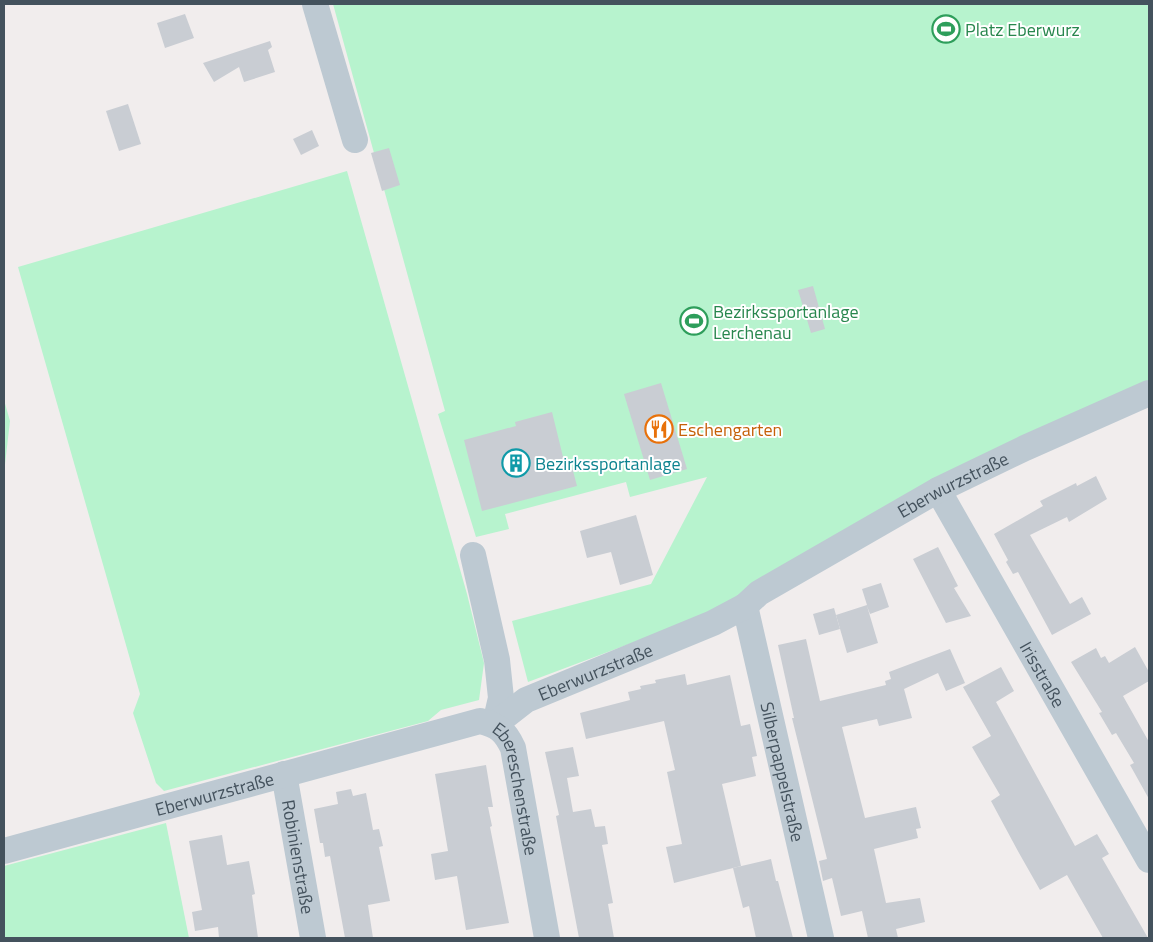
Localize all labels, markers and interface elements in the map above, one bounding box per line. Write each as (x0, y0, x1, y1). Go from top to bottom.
sports icon: Platz Eberwurz (931, 14, 961, 44)
place label: Platz Eberwurz (965, 16, 1080, 43)
place label: Bezirkssportanlage Lerchenau (713, 298, 859, 346)
sports icon: Bezirkssportanlage Lerchenau (679, 306, 709, 336)
restaurant icon: Eschengarten (644, 414, 674, 444)
place label: Eschengarten (678, 416, 782, 443)
street label: Eberwurzstraße (892, 445, 1013, 524)
building icon: Bezirkssportanlage (501, 448, 531, 478)
place label: Bezirkssportanlage (535, 450, 681, 477)
street label: Eberwurzstraße (534, 636, 657, 707)
street label: Irisstraße (1013, 636, 1073, 712)
street label: Silberpappelstraße (754, 699, 812, 844)
street label: Ebereschenstraße (487, 715, 545, 857)
street label: Eberwurzstraße (152, 764, 277, 823)
street label: Robinienstraße (275, 797, 322, 916)

